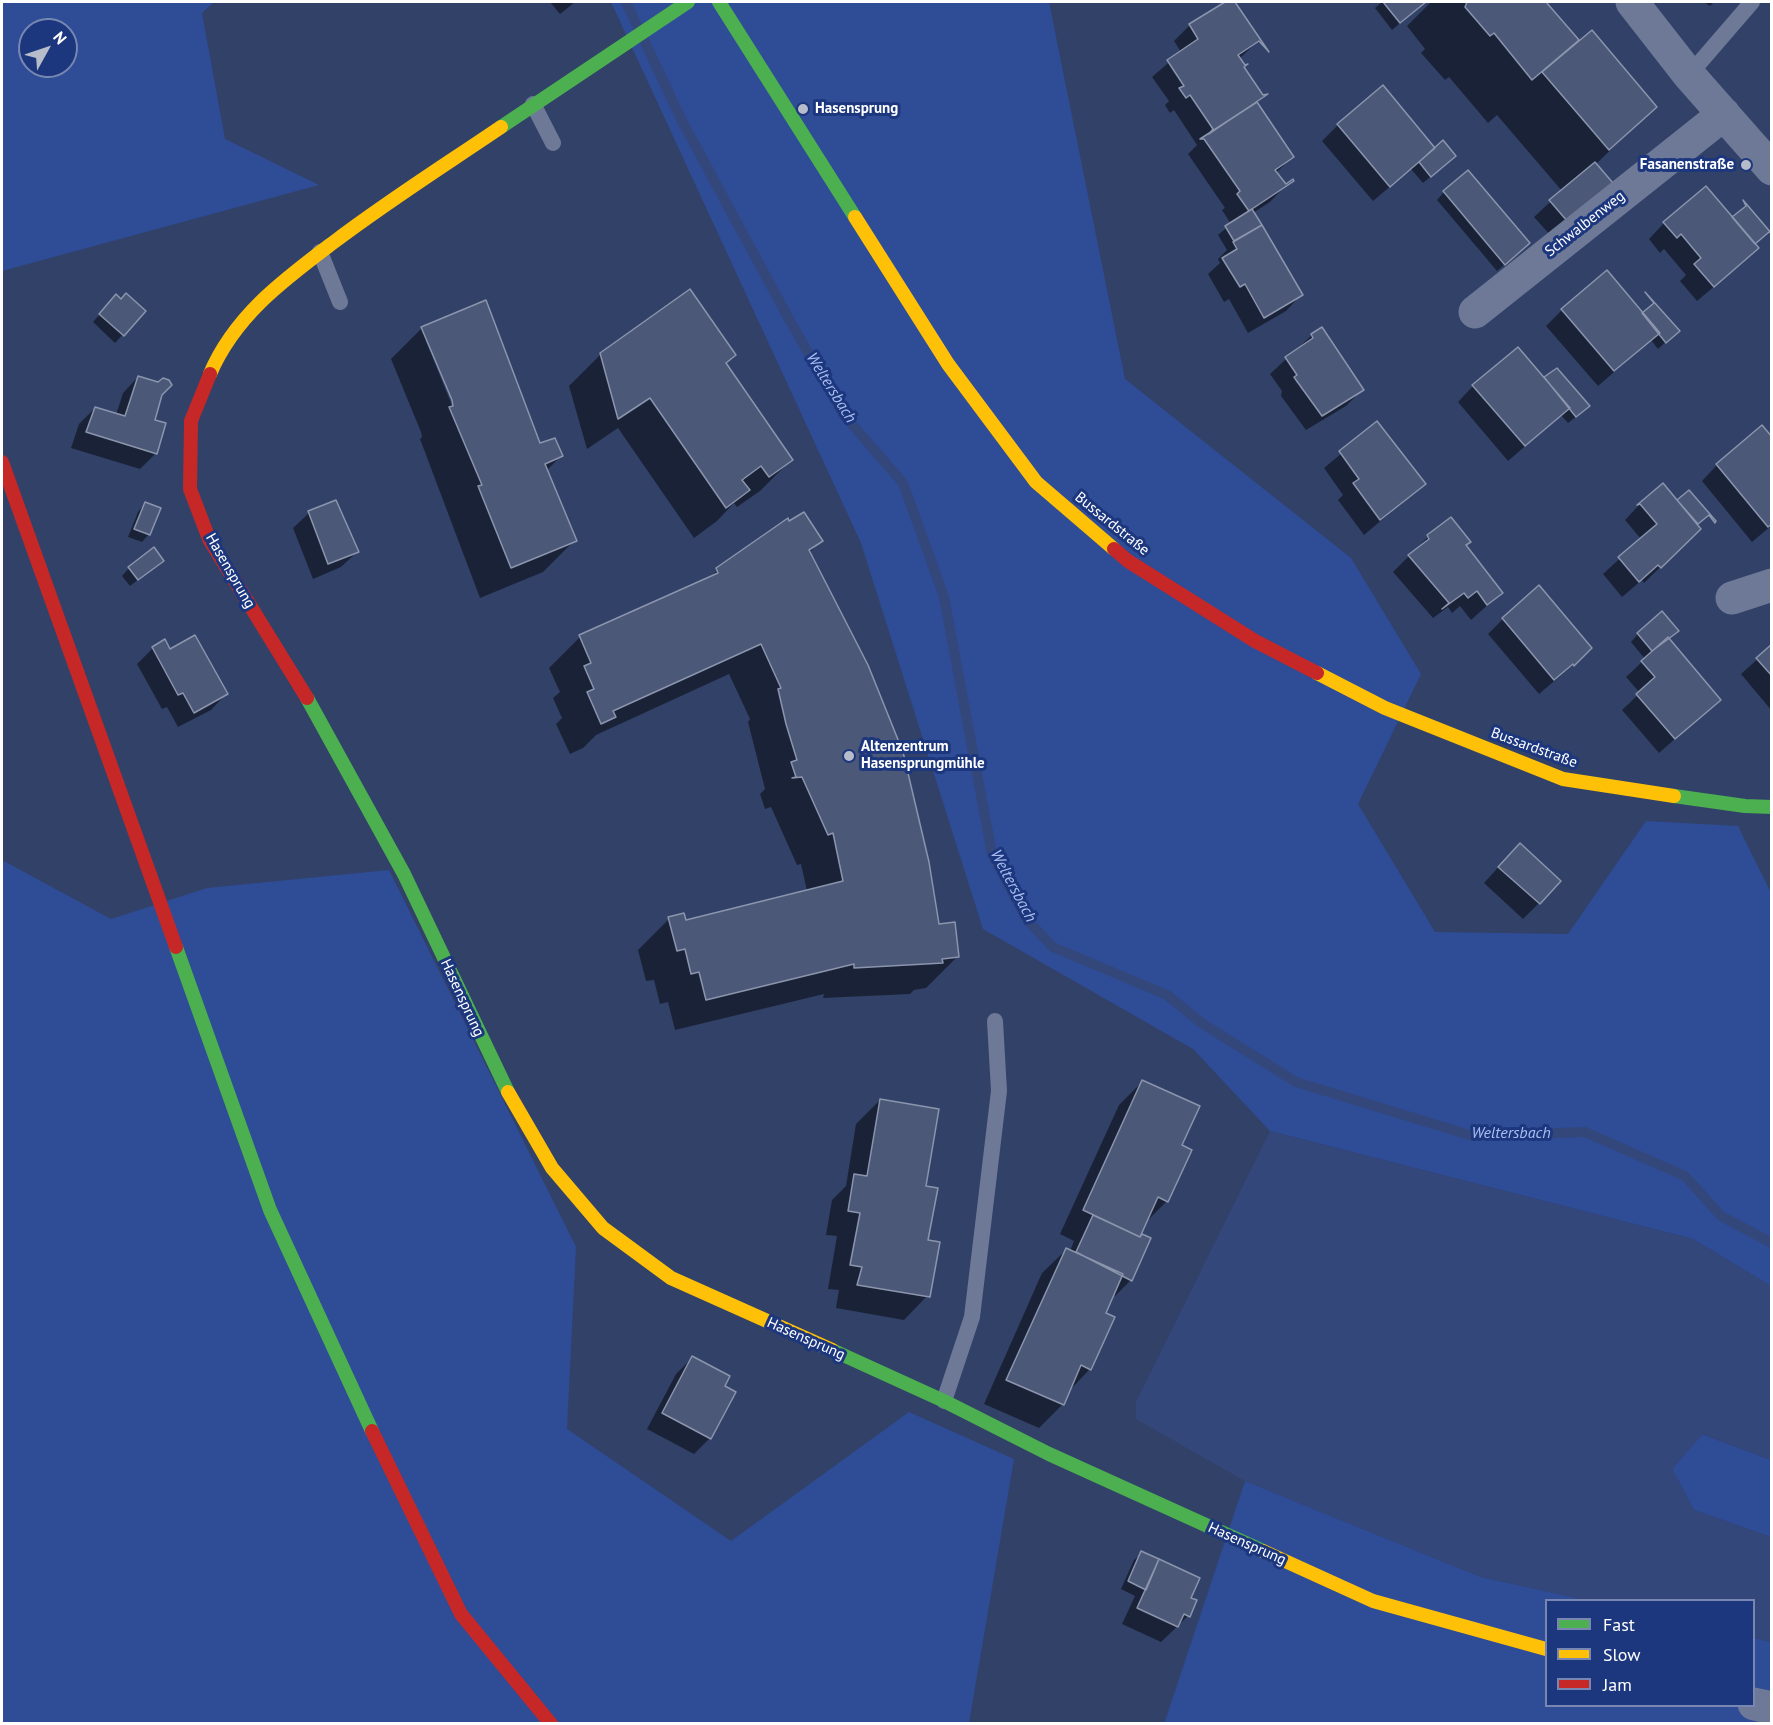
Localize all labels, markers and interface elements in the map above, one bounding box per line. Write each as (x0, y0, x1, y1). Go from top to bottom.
north arrow (18, 18, 78, 78)
text: N (49, 27, 71, 48)
place label: Hasensprung (815, 100, 898, 118)
marker: Hasensprung (796, 102, 810, 116)
place label: Fasanenstraße (1640, 156, 1734, 174)
marker: Fasanenstraße (1739, 158, 1753, 172)
street label: Schwalbenweg (1542, 187, 1628, 261)
water label: Weltersbach (802, 349, 860, 427)
street label: Bussardstraße (1071, 489, 1153, 559)
street label: Hasensprung (201, 530, 259, 612)
street label: Bussardstraße (1488, 724, 1580, 772)
place label: Altenzentrum Hasensprungmühle (861, 738, 985, 773)
marker: Altenzentrum Hasensprungmühle (842, 749, 856, 763)
water label: Weltersbach (986, 847, 1040, 925)
street label: Hasensprung (436, 956, 488, 1040)
water label: Weltersbach (1471, 1123, 1551, 1143)
street label: Hasensprung (764, 1314, 848, 1364)
street label: Hasensprung (1205, 1519, 1289, 1569)
legend (1545, 1599, 1755, 1707)
text: Fast (1603, 1613, 1635, 1636)
text: Slow (1603, 1643, 1641, 1666)
text: Jam (1603, 1673, 1632, 1696)

